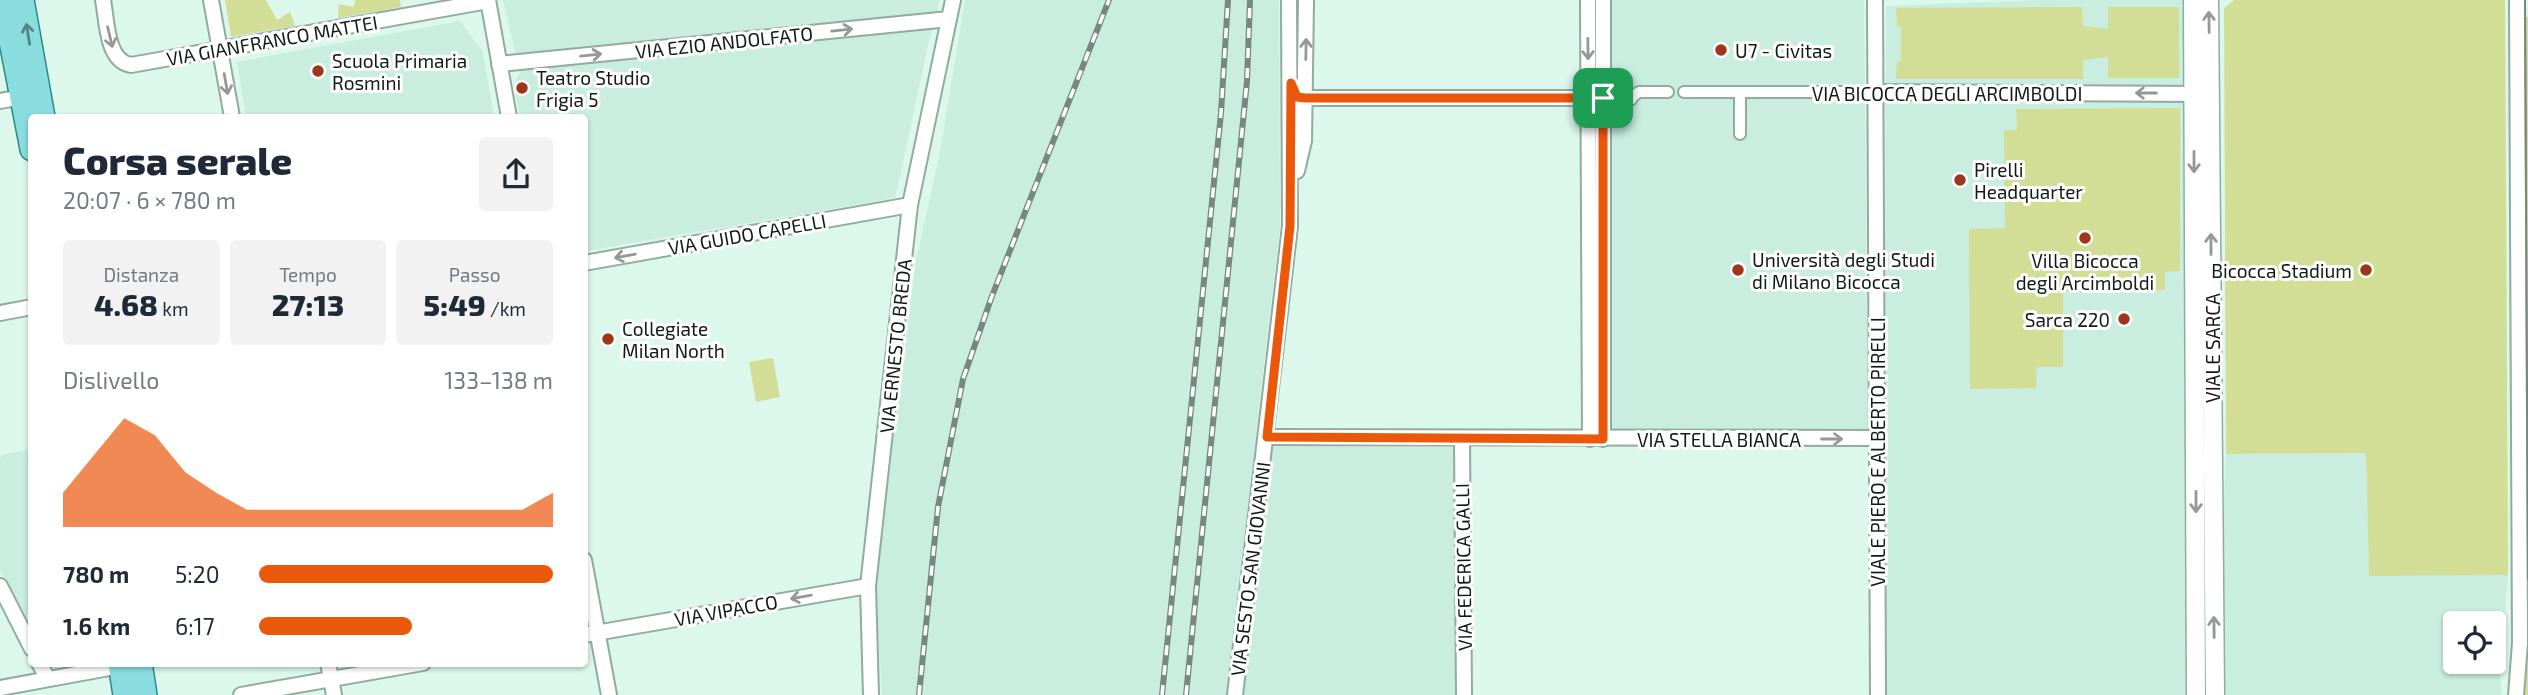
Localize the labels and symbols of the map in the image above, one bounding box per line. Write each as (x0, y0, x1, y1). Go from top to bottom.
street label: VIA GIANFRANCO MATTEI (165, 10, 379, 70)
one-way arrow (2202, 11, 2216, 34)
street label: VIA EZIO ANDOLFATO (634, 21, 814, 63)
one-way arrow (830, 23, 853, 36)
one-way arrow (21, 24, 34, 46)
one-way arrow (104, 26, 117, 48)
one-way arrow (1299, 38, 1313, 61)
one-way arrow (1582, 38, 1595, 61)
place label: U7 - Civitas (1735, 39, 1832, 62)
marker: U7 - Civitas (1713, 42, 1729, 58)
one-way arrow (580, 48, 602, 61)
place label: Scuola Primaria Rosmini (332, 49, 467, 94)
marker: Scuola Primaria Rosmini (310, 63, 326, 79)
place label: Teatro Studio Frigia 5 (536, 66, 650, 111)
pin (1573, 68, 1633, 128)
one-way arrow (220, 72, 233, 95)
marker: Teatro Studio Frigia 5 (514, 80, 530, 96)
street label: VIA BICOCCA DEGLI ARCIMBOLDI (1812, 82, 2082, 105)
one-way arrow (2134, 86, 2157, 100)
one-way arrow (2187, 150, 2200, 173)
place label: Pirelli Headquarter (1974, 158, 2083, 203)
marker: Pirelli Headquarter (1952, 172, 1968, 188)
street label: VIA GUIDO CAPELLI (666, 209, 828, 259)
marker: Villa Bicocca degli Arcimboldi (2077, 230, 2093, 246)
one-way arrow (2204, 233, 2218, 256)
place label: Università degli Studi di Milano Bicocca (1752, 248, 1935, 293)
one-way arrow (614, 249, 637, 263)
place label: Villa Bicocca degli Arcimboldi (2016, 249, 2154, 294)
street label: VIA ERNESTO BREDA (874, 257, 916, 434)
place label: Bicocca Stadium (2211, 259, 2352, 282)
marker: Università degli Studi di Milano Bicocca (1730, 262, 1746, 278)
marker: Bicocca Stadium (2358, 262, 2374, 278)
street label: VIALE SARCA (2201, 293, 2224, 403)
place label: Sarca 220 (2025, 308, 2110, 331)
marker: Sarca 220 (2116, 311, 2132, 327)
place label: Collegiate Milan North (622, 317, 725, 362)
street label: VIALE PIERO E ALBERTO PIRELLI (1866, 317, 1889, 587)
marker: Collegiate Milan North (600, 331, 616, 347)
street label: VIA STELLA BIANCA (1637, 428, 1801, 451)
one-way arrow (1820, 433, 1843, 446)
street label: VIA SESTO SAN GIOVANNI (1225, 460, 1275, 678)
street label: VIA FEDERICA GALLI (1450, 483, 1476, 651)
one-way arrow (2189, 491, 2203, 514)
street label: VIA VIPACCO (673, 590, 779, 630)
one-way arrow (790, 591, 813, 604)
one-way arrow (2208, 616, 2221, 639)

